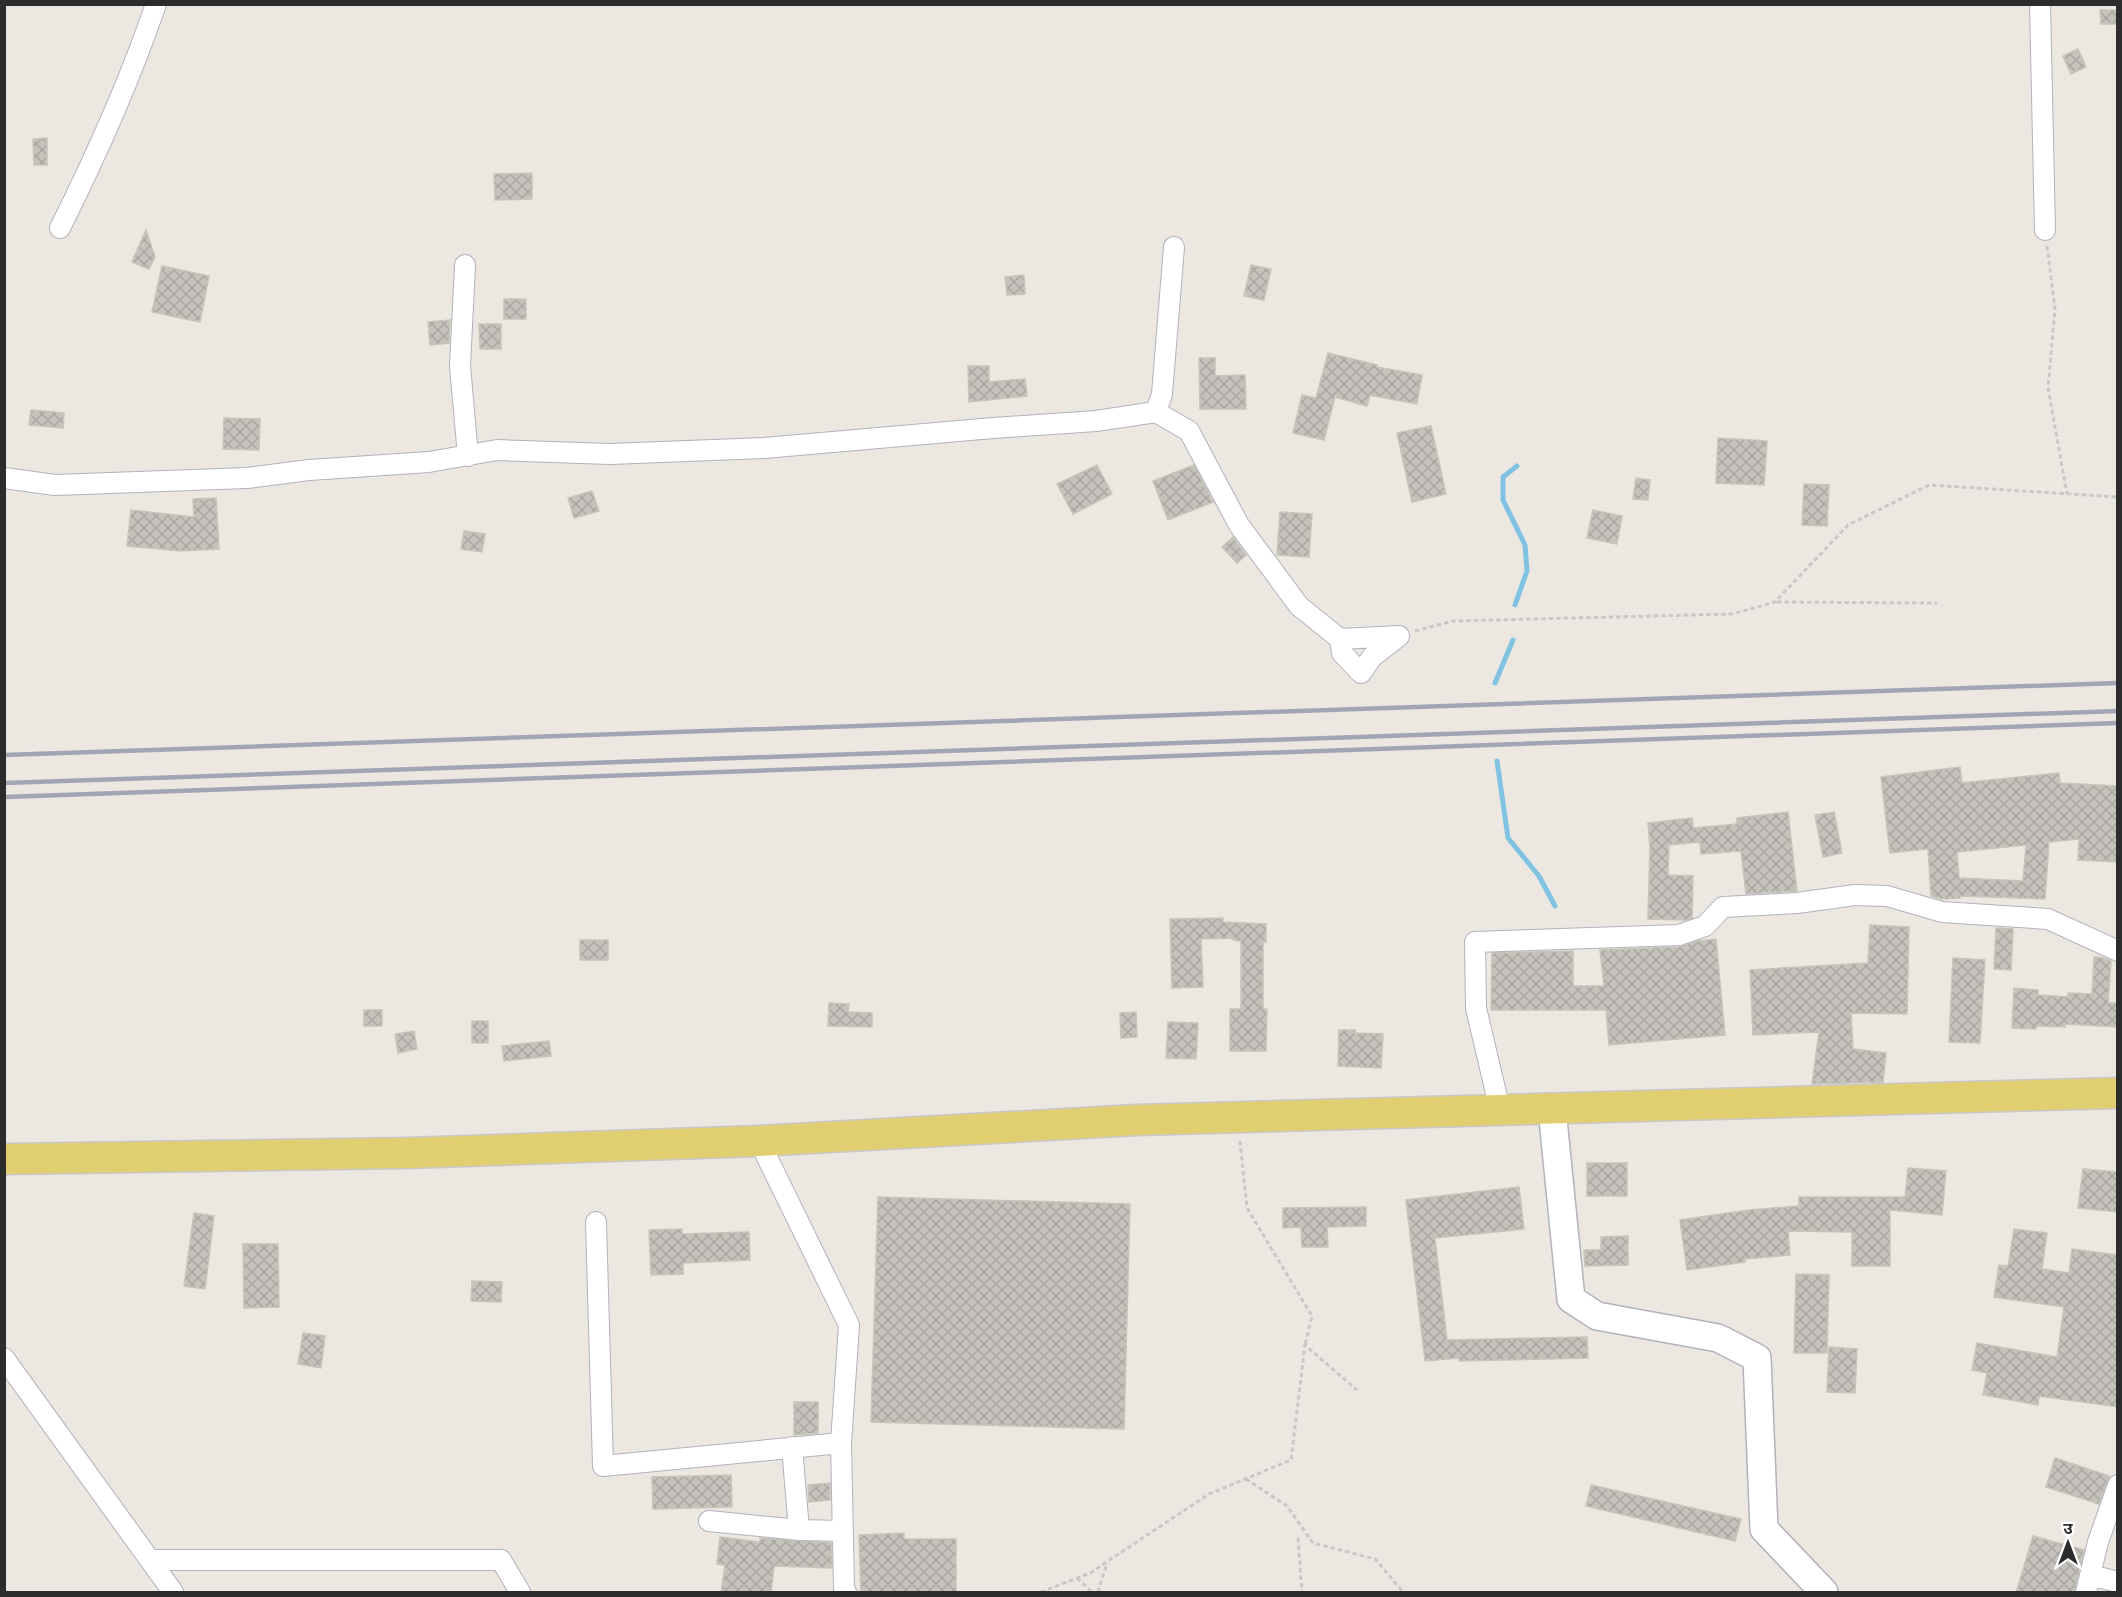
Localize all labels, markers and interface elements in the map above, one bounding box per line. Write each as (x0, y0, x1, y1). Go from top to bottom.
north arrow (2038, 1513, 2098, 1573)
text: उ (2063, 1520, 2073, 1537)

